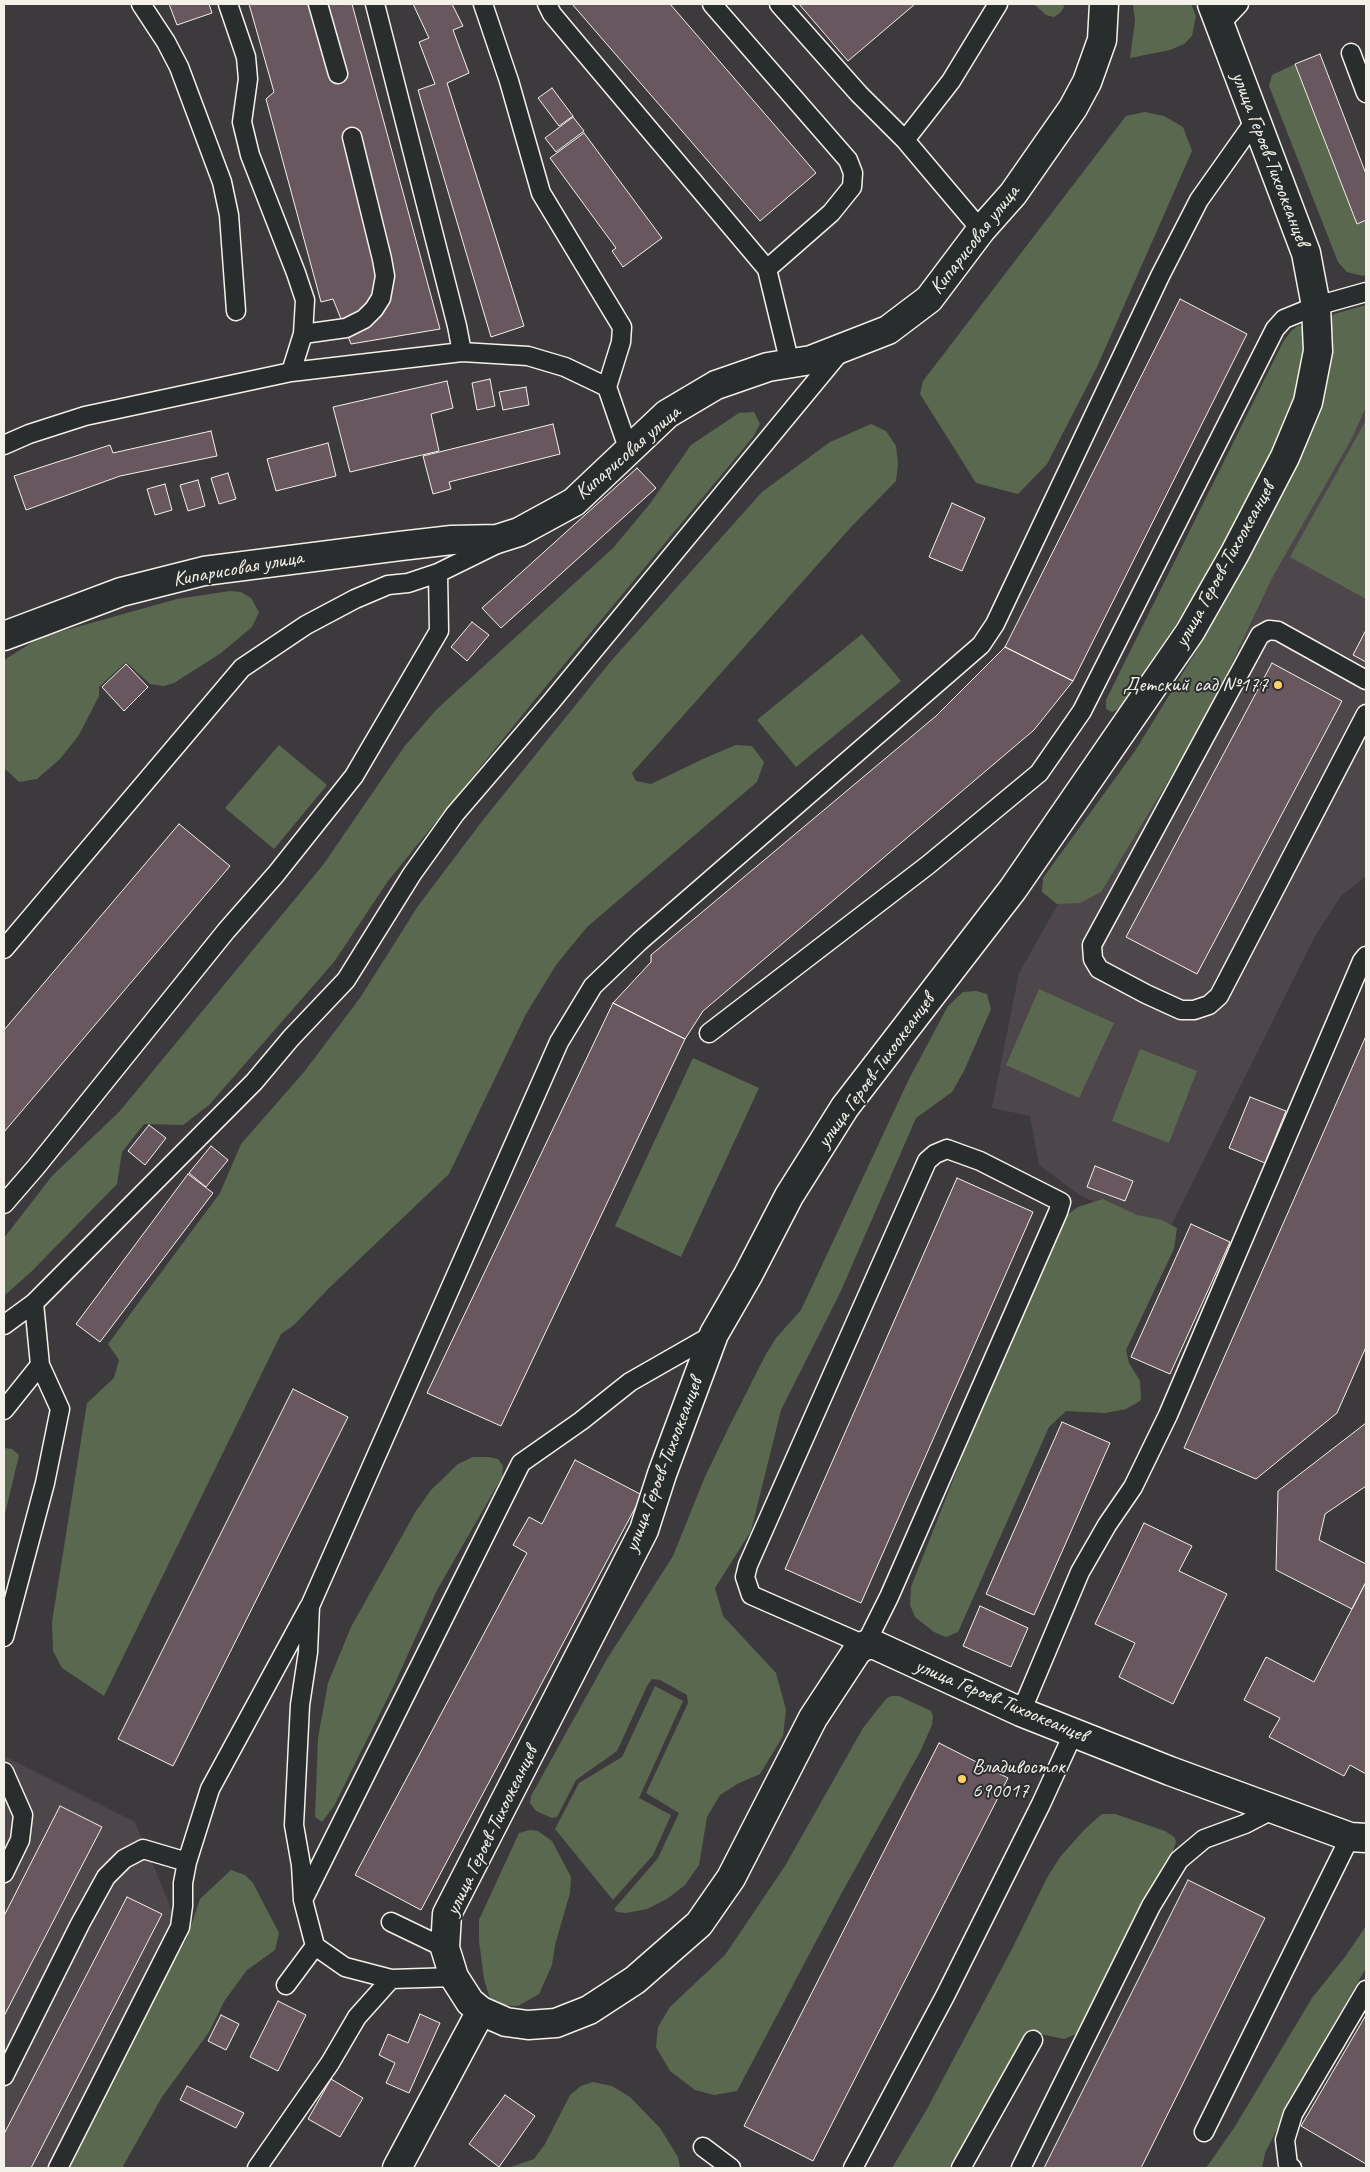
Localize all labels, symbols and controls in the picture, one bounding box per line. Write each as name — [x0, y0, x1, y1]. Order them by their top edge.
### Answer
street label: улица Героев-Тихоокеанцев — [1225, 68, 1315, 250]
street label: Кипарисовая улица — [925, 180, 1025, 300]
street label: Кипарисовая улица — [570, 400, 686, 506]
street label: улица Героев-Тихоокеанцев — [1169, 478, 1281, 652]
street label: Кипарисовая улица — [171, 545, 305, 593]
place label: Детский сад №177 — [1123, 672, 1268, 698]
marker: Детский сад №177 — [1272, 679, 1284, 691]
street label: улица Героев-Тихоокеанцев — [812, 989, 940, 1153]
street label: улица Героев-Тихоокеанцев — [619, 1374, 709, 1556]
street label: улица Героев-Тихоокеанцев — [911, 1653, 1091, 1749]
street label: улица Героев-Тихоокеанцев — [440, 1742, 544, 1920]
place label: Владивосток 690017 — [972, 1754, 1065, 1804]
marker: Владивосток 690017 — [956, 1773, 968, 1785]

